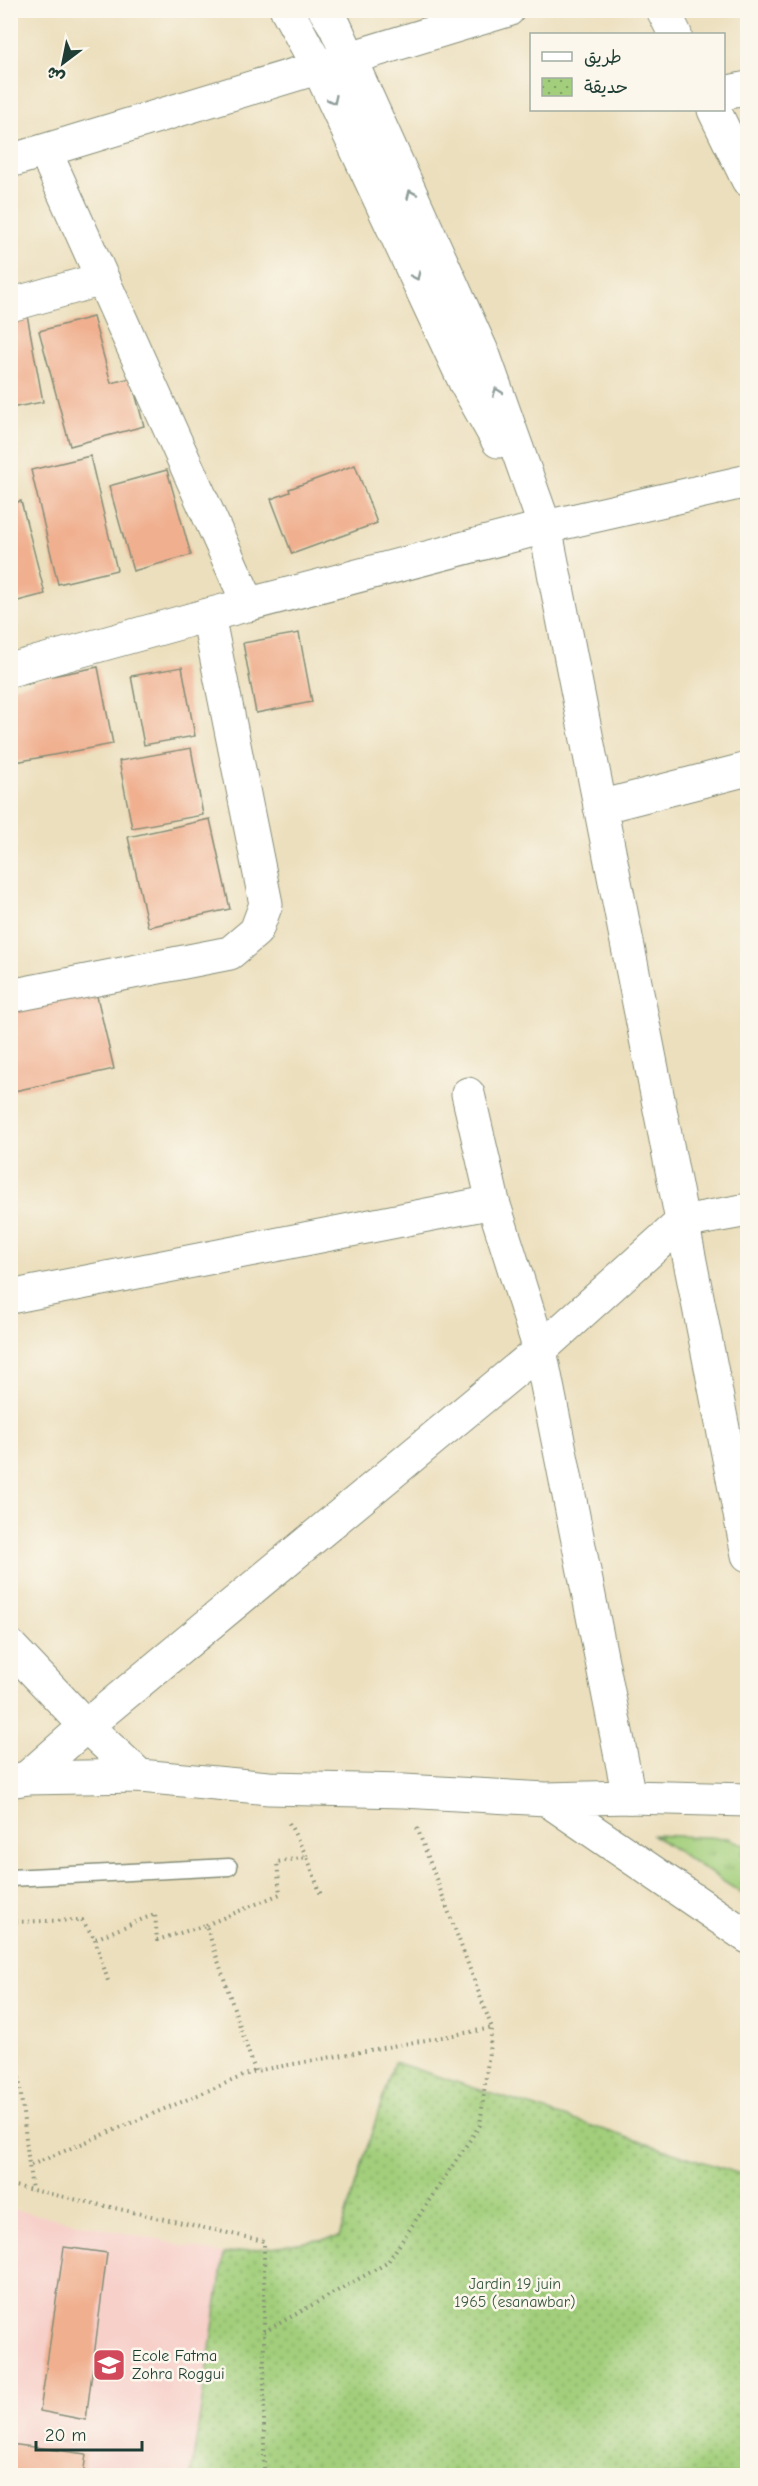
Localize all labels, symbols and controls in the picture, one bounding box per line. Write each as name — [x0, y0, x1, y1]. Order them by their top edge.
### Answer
north arrow — [33, 33, 93, 93]
legend — [530, 33, 725, 111]
text: طريق — [584, 47, 622, 68]
text: ش — [43, 63, 68, 87]
text: حديقة — [584, 77, 628, 98]
one-way arrow — [326, 93, 338, 104]
one-way arrow — [406, 190, 418, 201]
one-way arrow — [408, 270, 420, 281]
one-way arrow — [492, 388, 505, 398]
park label: Jardin 19 juin 1965 (esanawbar) — [454, 2275, 576, 2311]
school or university icon: Ecole Fatma Zohra Roggui — [91, 2347, 127, 2383]
place label: Ecole Fatma Zohra Roggui — [132, 2347, 225, 2383]
scale bar — [36, 2414, 142, 2452]
text: 20 m — [45, 2425, 86, 2446]

